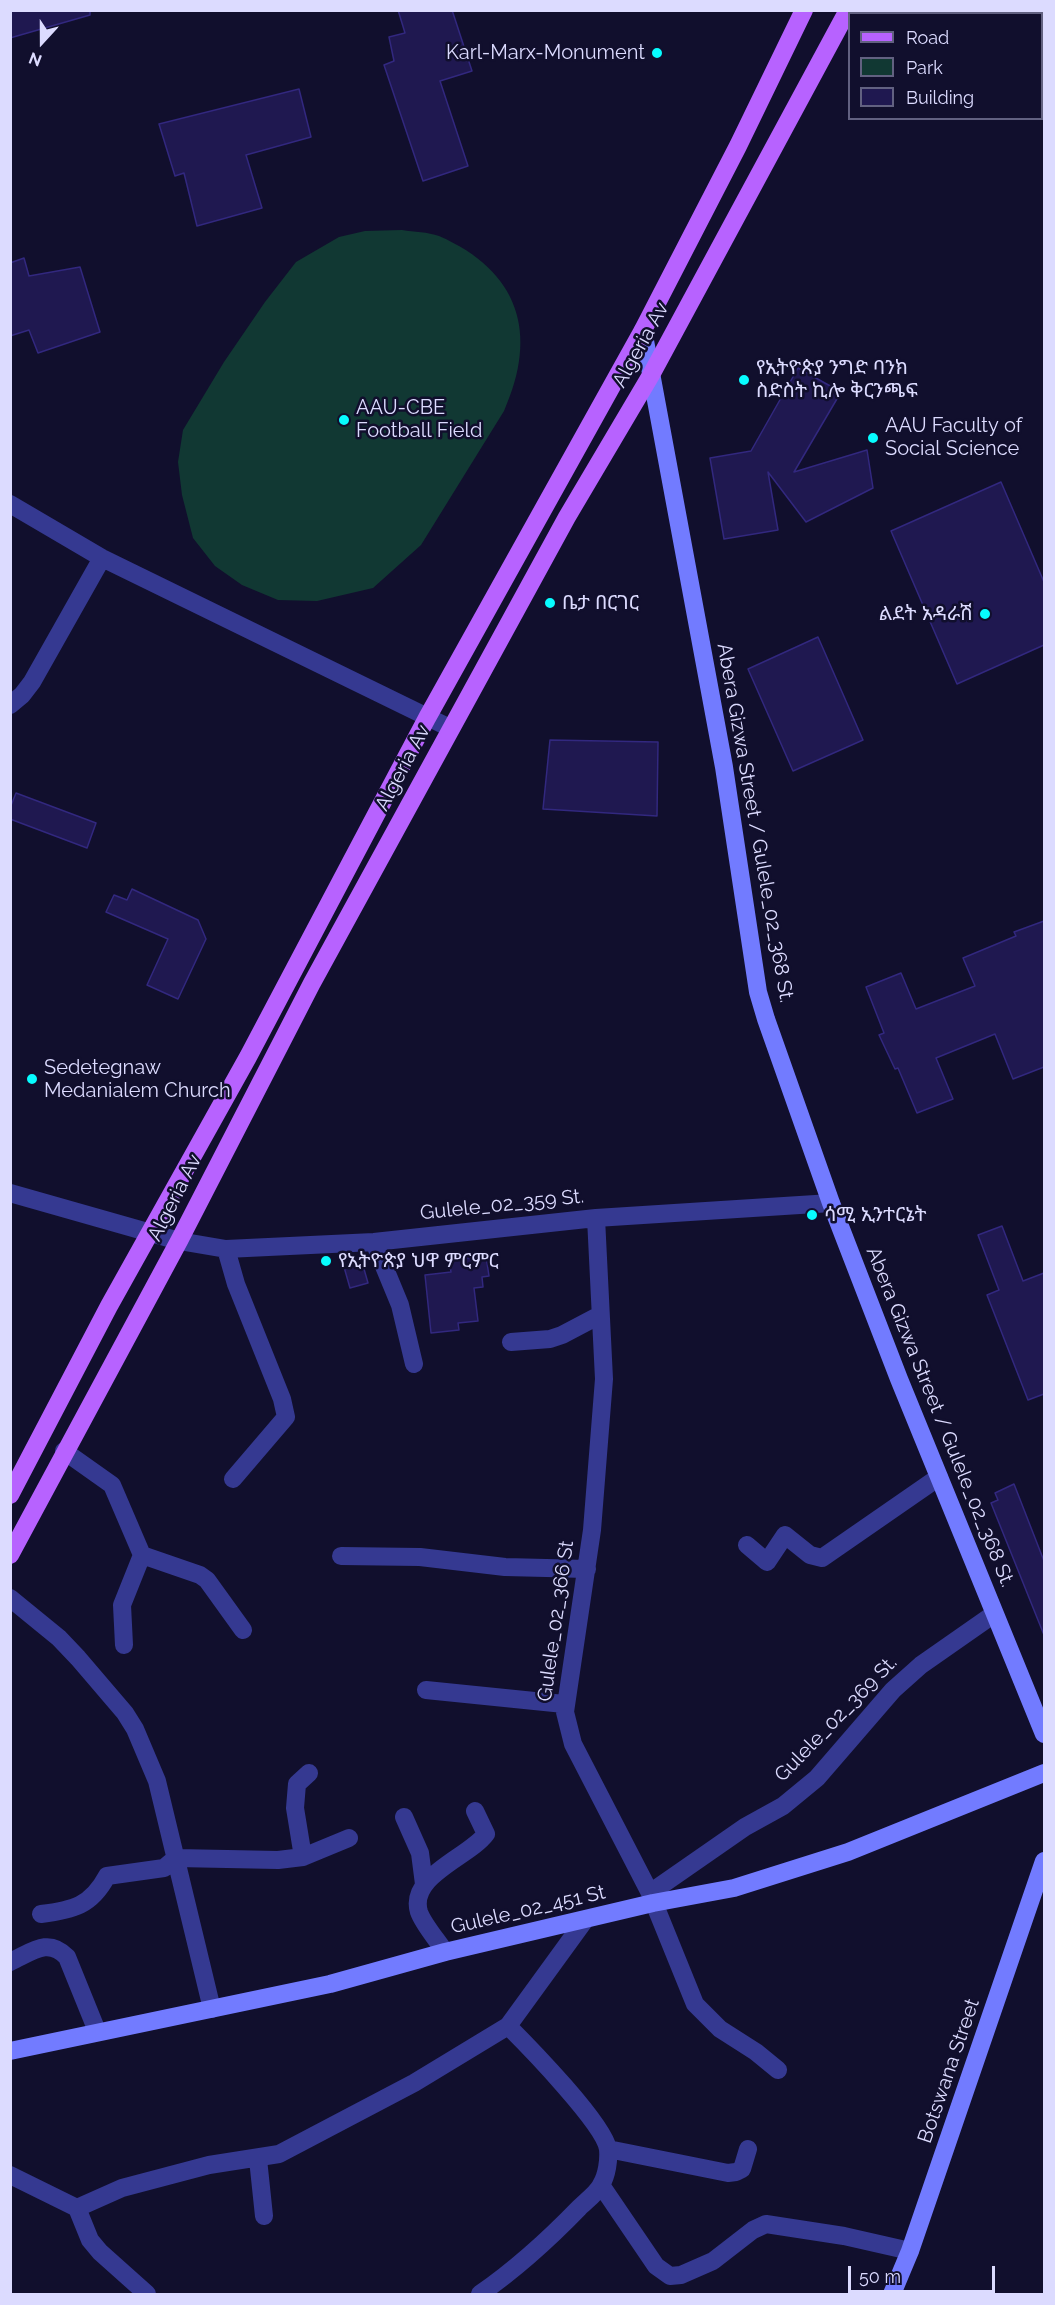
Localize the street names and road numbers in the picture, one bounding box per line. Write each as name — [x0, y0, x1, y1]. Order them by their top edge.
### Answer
street label: Algeria Av — [608, 298, 674, 392]
street label: Abera Gizwa Street / Gulele_02_368 St. — [712, 641, 798, 1005]
street label: Algeria Av — [370, 721, 436, 815]
street label: Algeria Av — [143, 1151, 207, 1245]
street label: Gulele_02_359 St. — [419, 1184, 585, 1226]
street label: Abera Gizwa Street / Gulele_02_368 St. — [861, 1243, 1019, 1591]
street label: Gulele_02_366 St — [533, 1539, 579, 1703]
street label: Gulele_02_369 St. — [770, 1651, 902, 1787]
street label: Gulele_02_451 St — [448, 1881, 608, 1939]
street label: Botswana Street — [913, 1996, 985, 2146]

